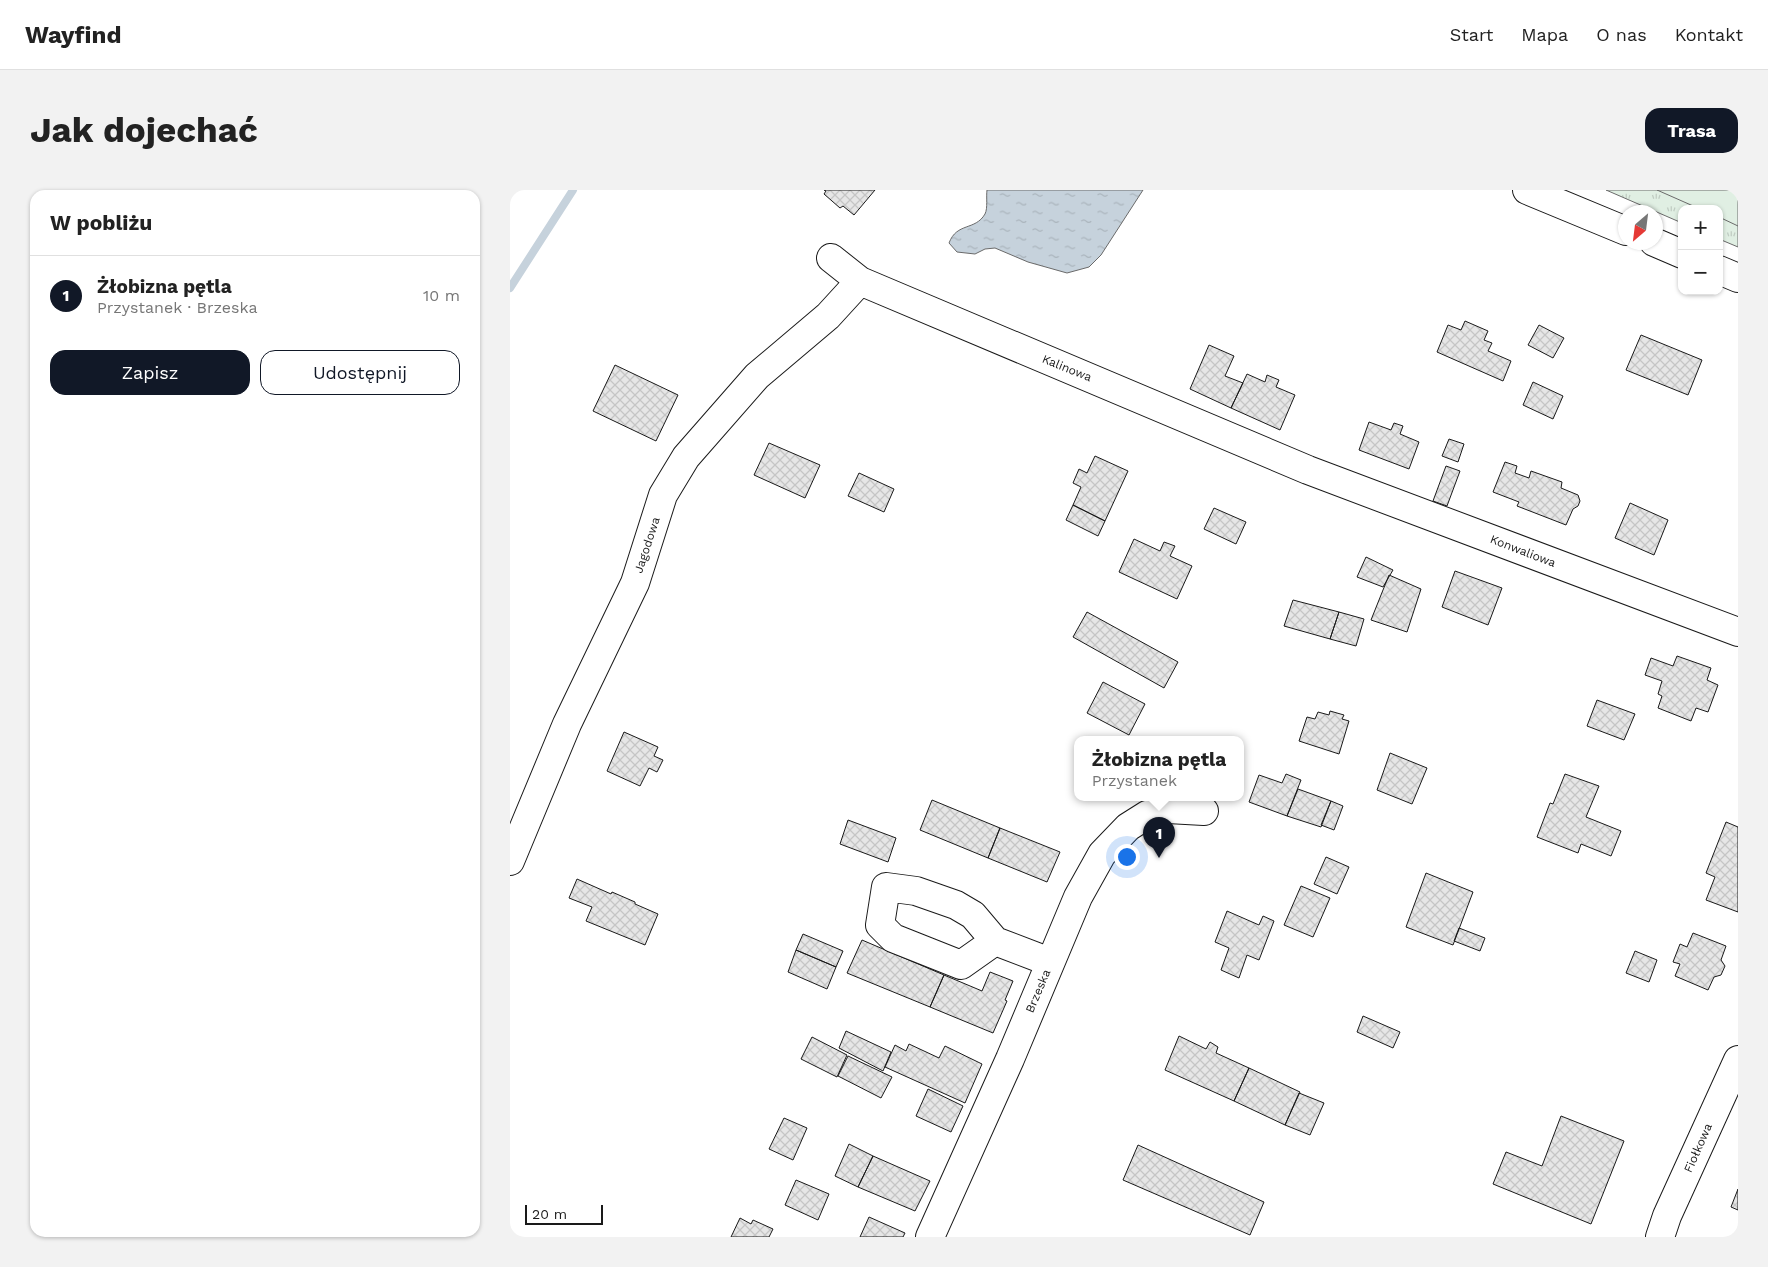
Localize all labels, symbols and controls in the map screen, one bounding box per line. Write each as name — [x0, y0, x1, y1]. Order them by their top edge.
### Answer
text: Wayfind — [25, 21, 121, 49]
text: Start — [1450, 24, 1493, 45]
text: Mapa — [1521, 24, 1568, 45]
text: O nas — [1596, 24, 1647, 45]
text: Kontakt — [1675, 24, 1743, 45]
button: Trasa — [1645, 108, 1738, 153]
text: Jak dojechać — [30, 109, 258, 151]
north arrow — [1618, 205, 1663, 250]
map controls — [1678, 205, 1723, 295]
button: + — [1678, 205, 1723, 250]
text: W pobliżu — [50, 210, 152, 235]
button: − — [1678, 250, 1723, 295]
text: Żłobizna pętla — [97, 275, 232, 298]
text: 1 — [63, 286, 69, 305]
text: 10 m — [423, 286, 460, 305]
text: Przystanek · Brzeska — [97, 298, 257, 317]
button: Zapisz — [50, 350, 250, 395]
button: Udostępnij — [260, 350, 460, 395]
street label: Kalinowa — [1040, 352, 1094, 384]
street label: Jagodowa — [631, 515, 663, 575]
street label: Konwaliowa — [1488, 532, 1558, 570]
popup — [1074, 736, 1244, 801]
text: Żłobizna pętla — [1092, 748, 1226, 771]
text: Przystanek — [1092, 771, 1177, 790]
pin: 1 — [1143, 817, 1175, 858]
your location — [1114, 844, 1140, 870]
street label: Brzeska — [1023, 967, 1053, 1015]
street label: Fiołkowa — [1681, 1121, 1715, 1175]
scale bar — [525, 1202, 602, 1225]
text: 20 m — [532, 1206, 567, 1222]

